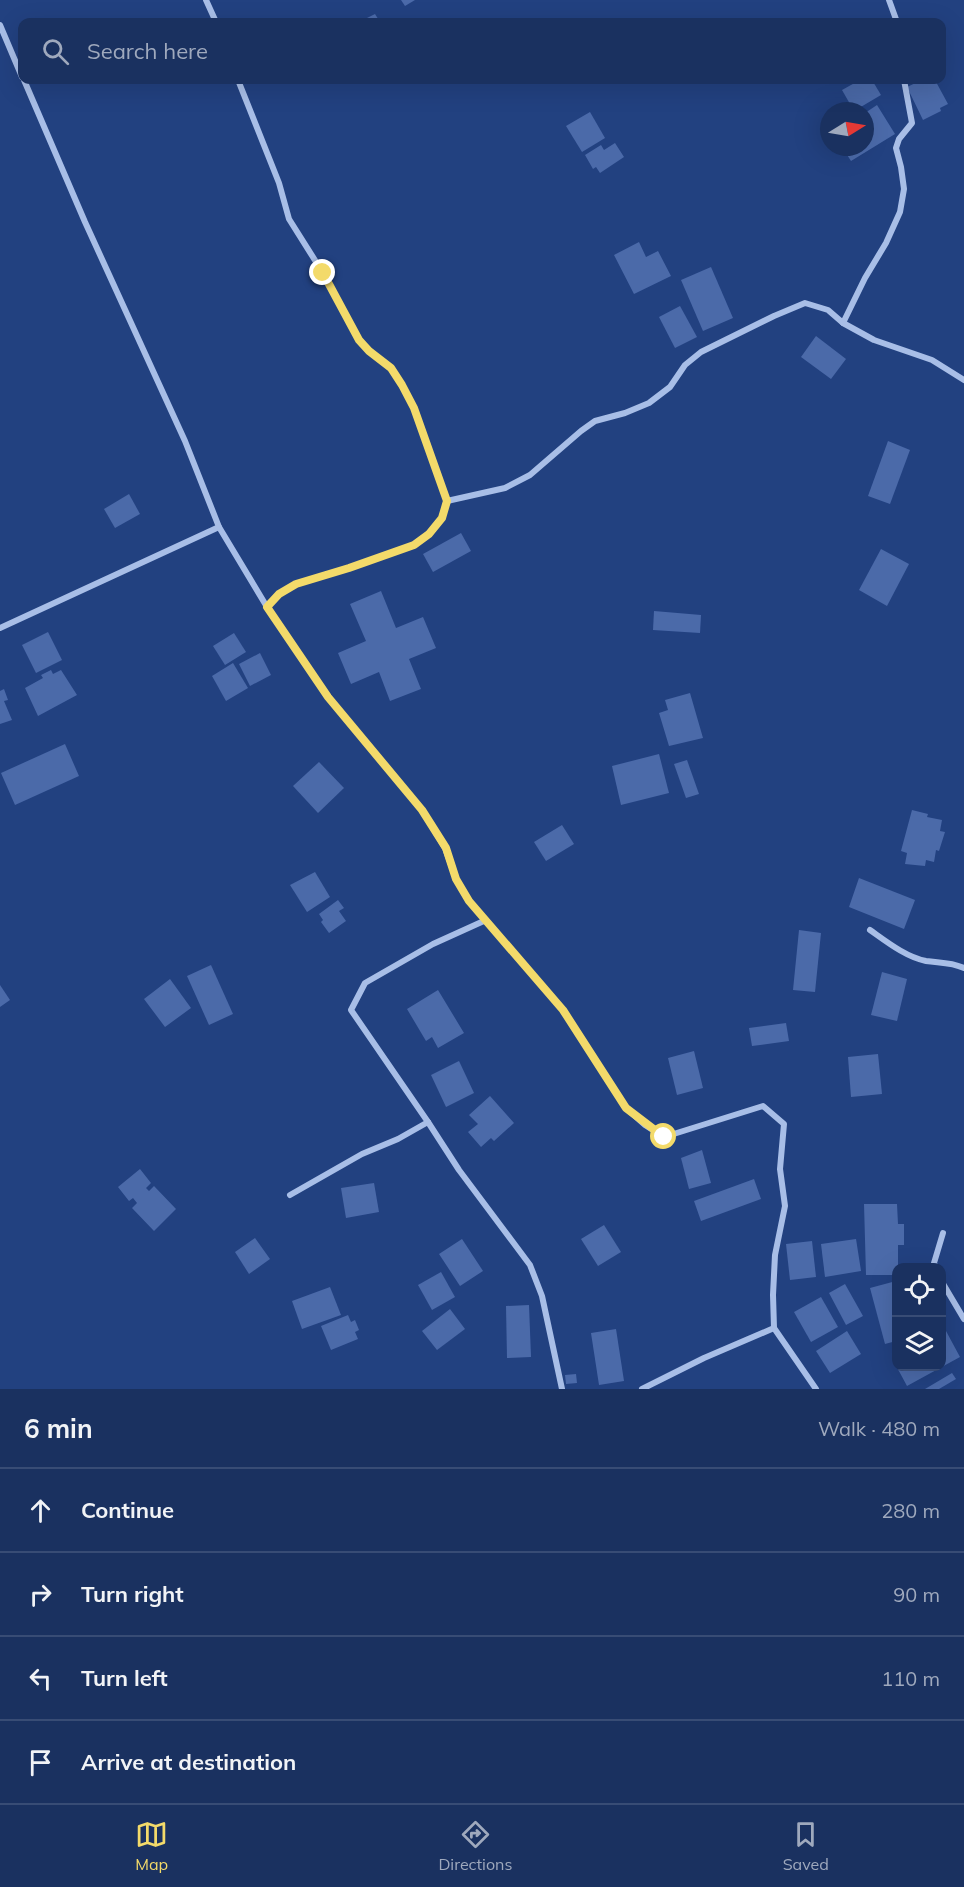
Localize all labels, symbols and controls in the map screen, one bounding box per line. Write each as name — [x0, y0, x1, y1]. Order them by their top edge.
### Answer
search box — [18, 18, 946, 84]
icon: search — [39, 35, 72, 68]
text: Search here — [87, 37, 208, 65]
north arrow — [820, 102, 874, 156]
route end — [309, 259, 335, 285]
route start — [650, 1123, 676, 1149]
map controls — [892, 1263, 946, 1371]
button: locate — [892, 1263, 946, 1317]
button: layers — [892, 1317, 946, 1371]
text: 6 min — [24, 1412, 93, 1445]
text: Walk · 480 m — [818, 1416, 940, 1441]
icon: ahead — [24, 1494, 57, 1527]
text: Continue — [81, 1496, 174, 1524]
text: 280 m — [881, 1498, 940, 1523]
icon: right — [24, 1578, 57, 1611]
text: Turn right — [81, 1580, 184, 1608]
text: 90 m — [893, 1582, 940, 1607]
icon: left — [24, 1662, 57, 1695]
text: Turn left — [81, 1664, 168, 1692]
text: 110 m — [881, 1666, 940, 1691]
icon: arrive — [24, 1746, 57, 1779]
text: Arrive at destination — [81, 1748, 296, 1776]
tab: Map — [135, 1818, 168, 1874]
tab: Directions — [438, 1818, 512, 1874]
tab: Saved — [783, 1818, 829, 1874]

